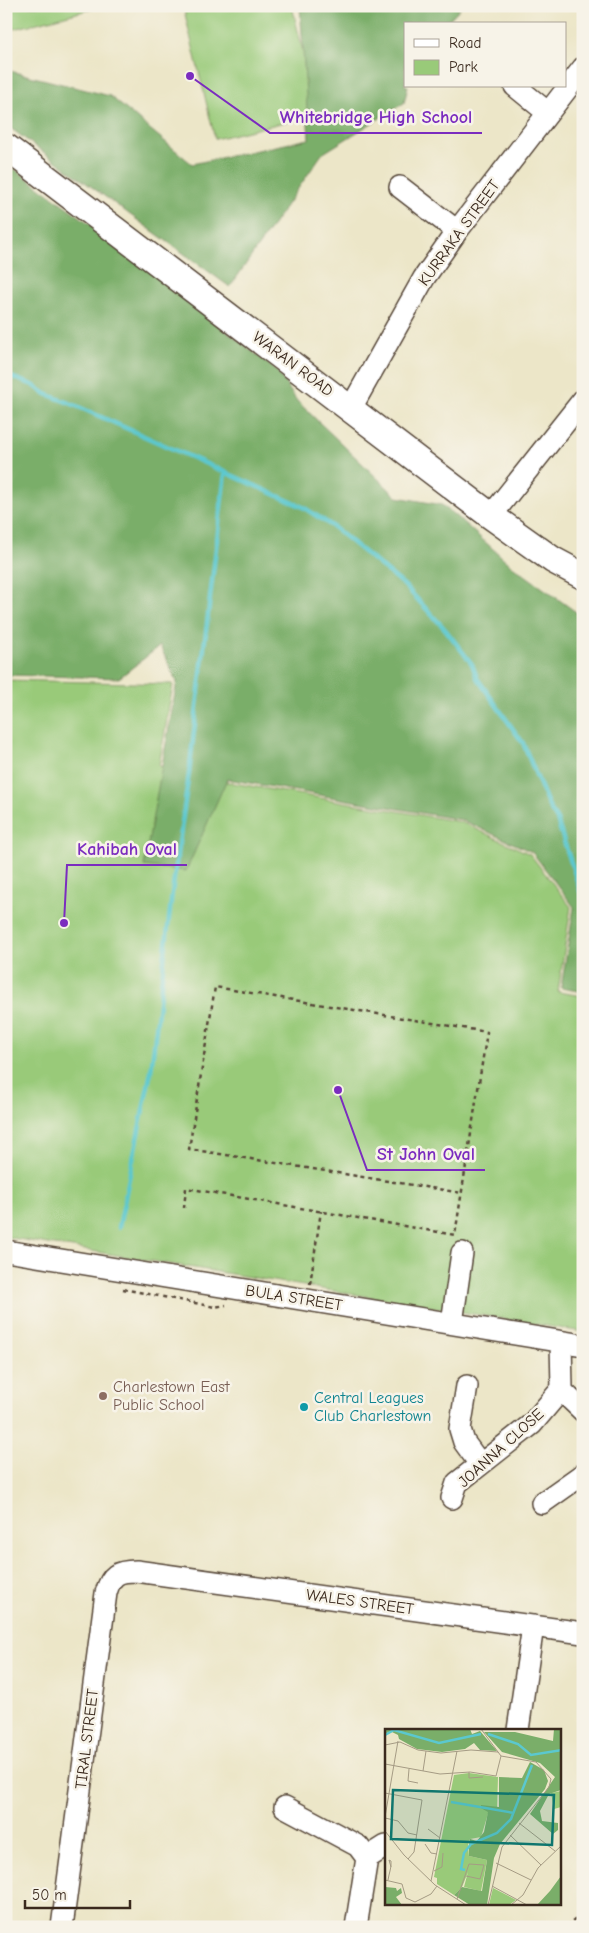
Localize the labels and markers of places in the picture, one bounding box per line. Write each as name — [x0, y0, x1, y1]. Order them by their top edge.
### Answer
callout: Whitebridge High School — [270, 100, 482, 133]
callout: Kahibah Oval — [67, 832, 187, 865]
callout: St John Oval — [367, 1137, 485, 1170]
place label: Charlestown East Public School — [113, 1378, 230, 1414]
place label: Central Leagues Club Charlestown — [314, 1389, 431, 1425]
marker: Charlestown East Public School — [97, 1390, 109, 1402]
marker: Central Leagues Club Charlestown — [298, 1401, 310, 1413]

